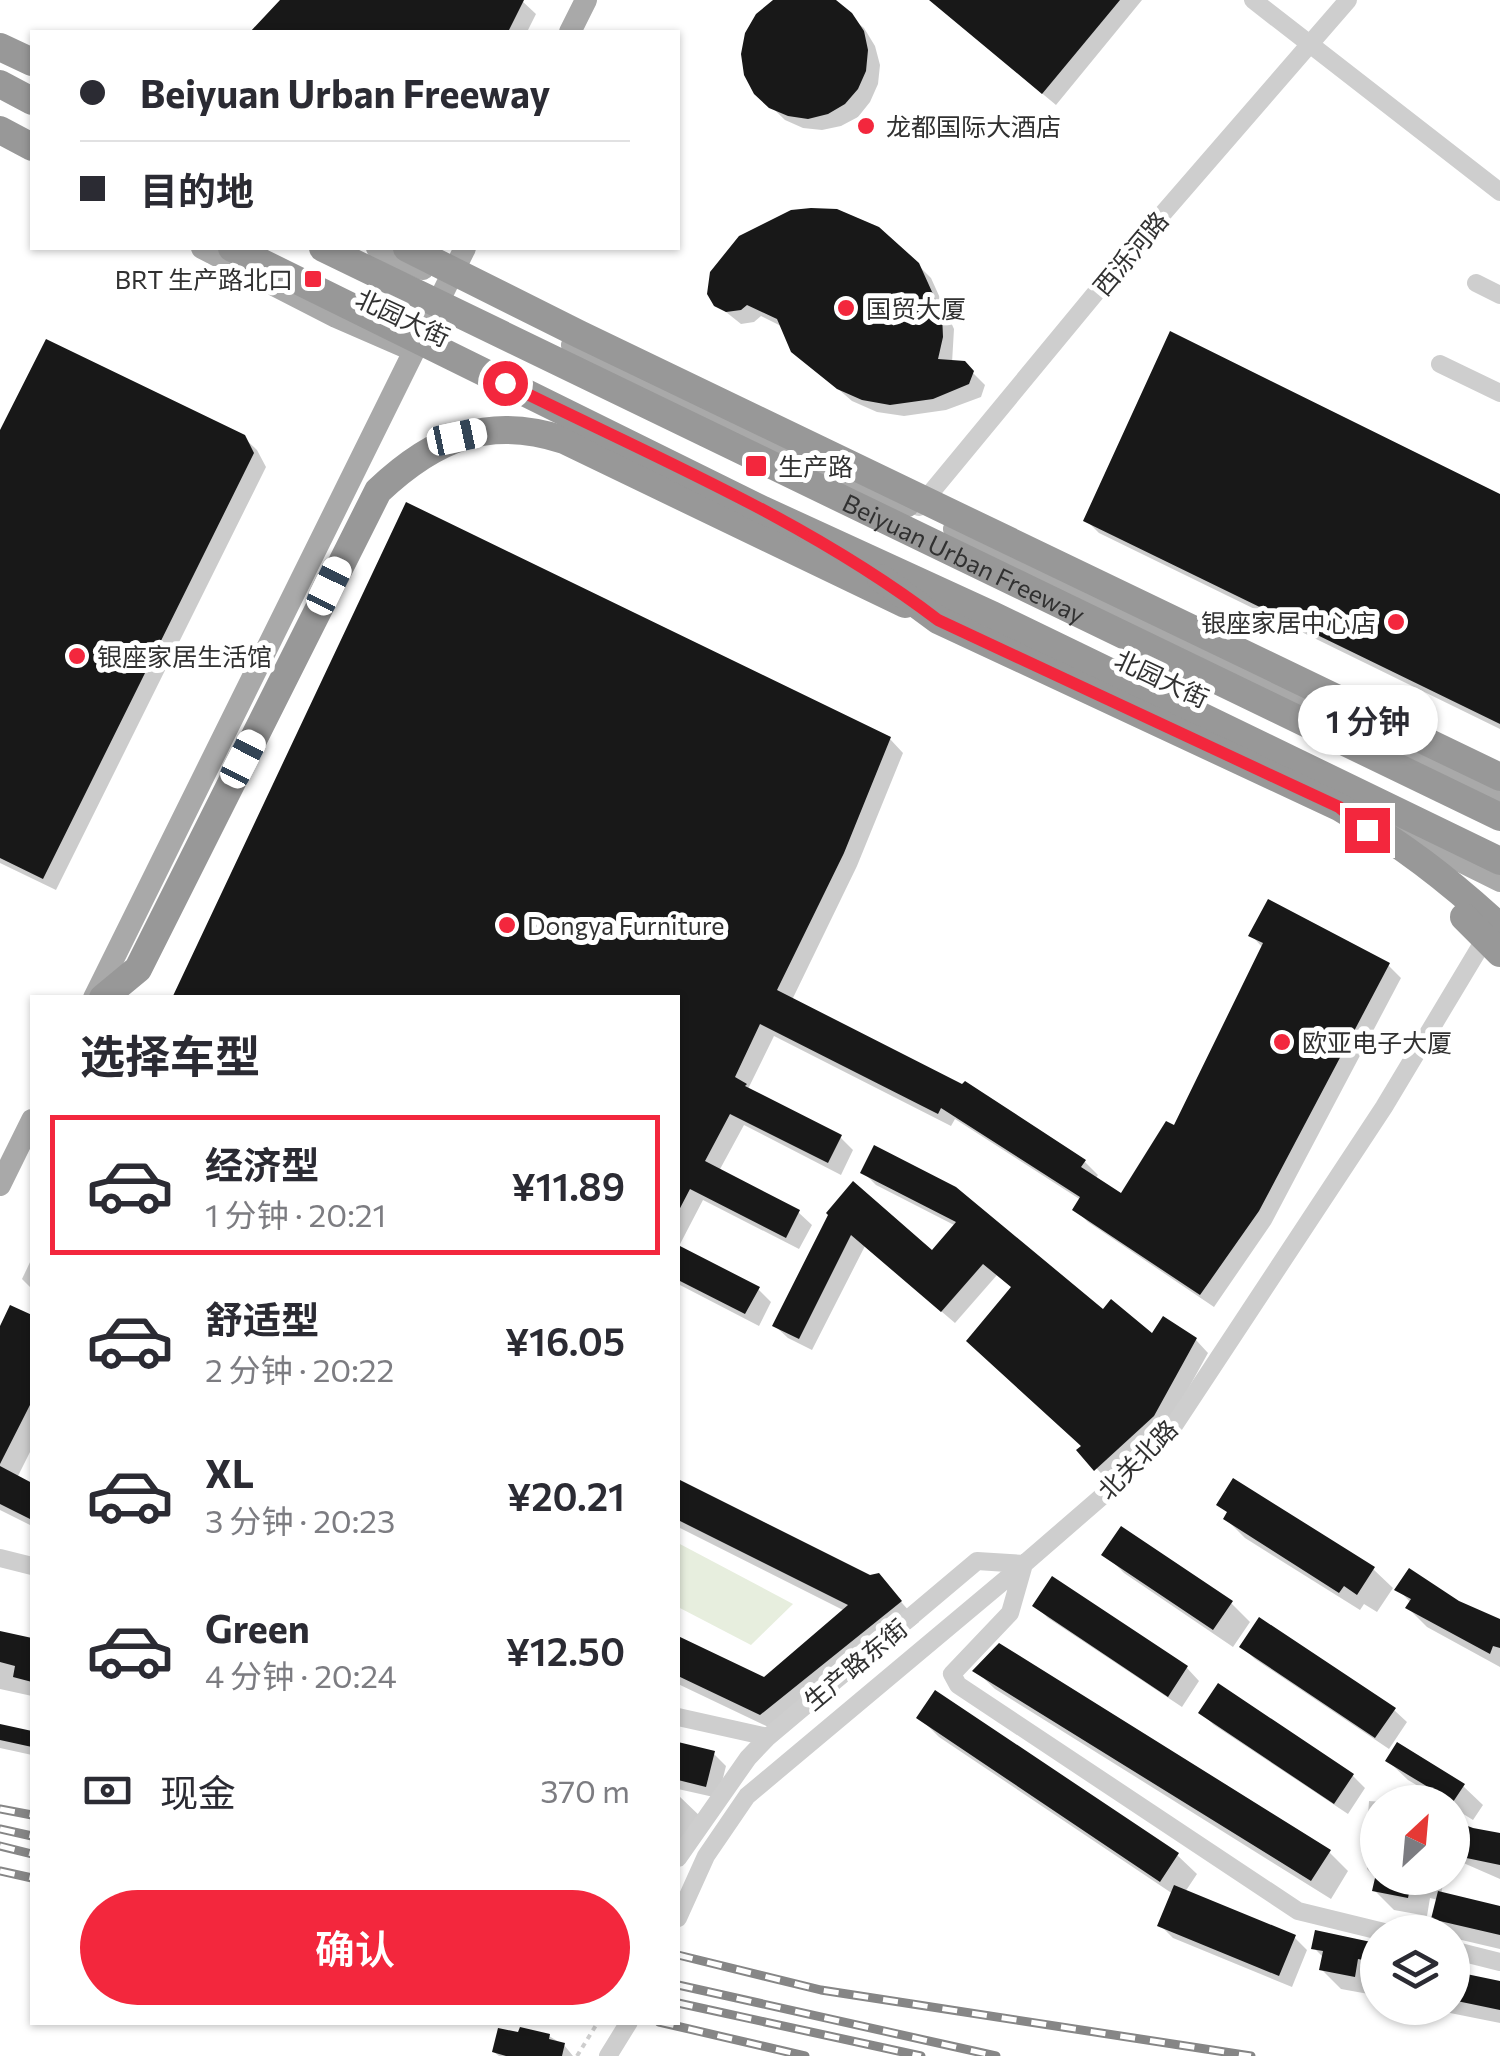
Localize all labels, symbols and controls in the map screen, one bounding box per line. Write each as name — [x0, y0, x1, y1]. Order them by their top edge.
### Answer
text: Beiyuan Urban Freeway — [140, 69, 550, 116]
place label: 龙都国际大酒店 — [886, 111, 1061, 141]
marker: 龙都国际大酒店 — [855, 115, 877, 137]
text: 目的地 — [140, 166, 254, 213]
street label: 西泺河路 — [1086, 205, 1174, 301]
place label: BRT 生产路北口 — [115, 264, 293, 294]
marker: BRT 生产路北口 — [302, 268, 324, 290]
street label: 北园大街 — [351, 282, 455, 352]
place label: 国贸大厦 — [866, 293, 966, 323]
marker: 国贸大厦 — [835, 297, 857, 319]
route start — [483, 361, 528, 406]
car — [425, 416, 489, 458]
place label: 生产路 — [778, 451, 853, 481]
marker: 生产路 — [743, 453, 769, 479]
street label: Beiyuan Urban Freeway — [838, 487, 1090, 629]
car — [302, 552, 356, 620]
place label: 银座家居中心店 — [1201, 607, 1376, 637]
marker: 银座家居中心店 — [1385, 611, 1407, 633]
place label: 银座家居生活馆 — [97, 641, 272, 671]
street label: 北园大街 — [1110, 643, 1214, 713]
marker: 银座家居生活馆 — [66, 645, 88, 667]
callout: 1 分钟 — [1297, 685, 1437, 755]
text: 1 分钟 — [1326, 700, 1410, 740]
car — [216, 725, 270, 793]
route end — [1345, 808, 1390, 853]
place label: Dongya Furniture — [527, 910, 724, 940]
marker: Dongya Furniture — [496, 914, 518, 936]
text: 选择车型 — [80, 1027, 260, 1082]
place label: 欧亚电子大厦 — [1302, 1027, 1452, 1057]
marker: 欧亚电子大厦 — [1271, 1031, 1293, 1053]
icon: car — [85, 1140, 175, 1230]
text: 经济型 — [205, 1140, 319, 1187]
text: ¥11.89 — [511, 1162, 625, 1209]
text: 1 分钟 · 20:21 — [205, 1194, 386, 1234]
icon: car — [85, 1295, 175, 1385]
text: 舒适型 — [205, 1295, 319, 1342]
text: ¥16.05 — [505, 1317, 625, 1364]
text: 2 分钟 · 20:22 — [205, 1349, 394, 1389]
street label: 北关北路 — [1091, 1413, 1183, 1505]
text: XL — [205, 1449, 254, 1496]
icon: car — [85, 1450, 175, 1540]
text: ¥20.21 — [507, 1472, 625, 1519]
text: 3 分钟 · 20:23 — [205, 1500, 395, 1540]
text: Green — [205, 1604, 310, 1651]
icon: car — [85, 1605, 175, 1695]
street label: 生产路东街 — [797, 1612, 913, 1716]
text: ¥12.50 — [506, 1627, 625, 1674]
text: 4 分钟 · 20:24 — [205, 1655, 397, 1695]
icon: cash — [80, 1763, 135, 1818]
text: 现金 — [160, 1768, 236, 1815]
text: 370 m — [540, 1770, 630, 1810]
north arrow — [1360, 1785, 1470, 1895]
map controls — [1360, 1785, 1470, 2025]
button: 确认 — [80, 1890, 630, 2005]
button: layers — [1360, 1915, 1470, 2025]

